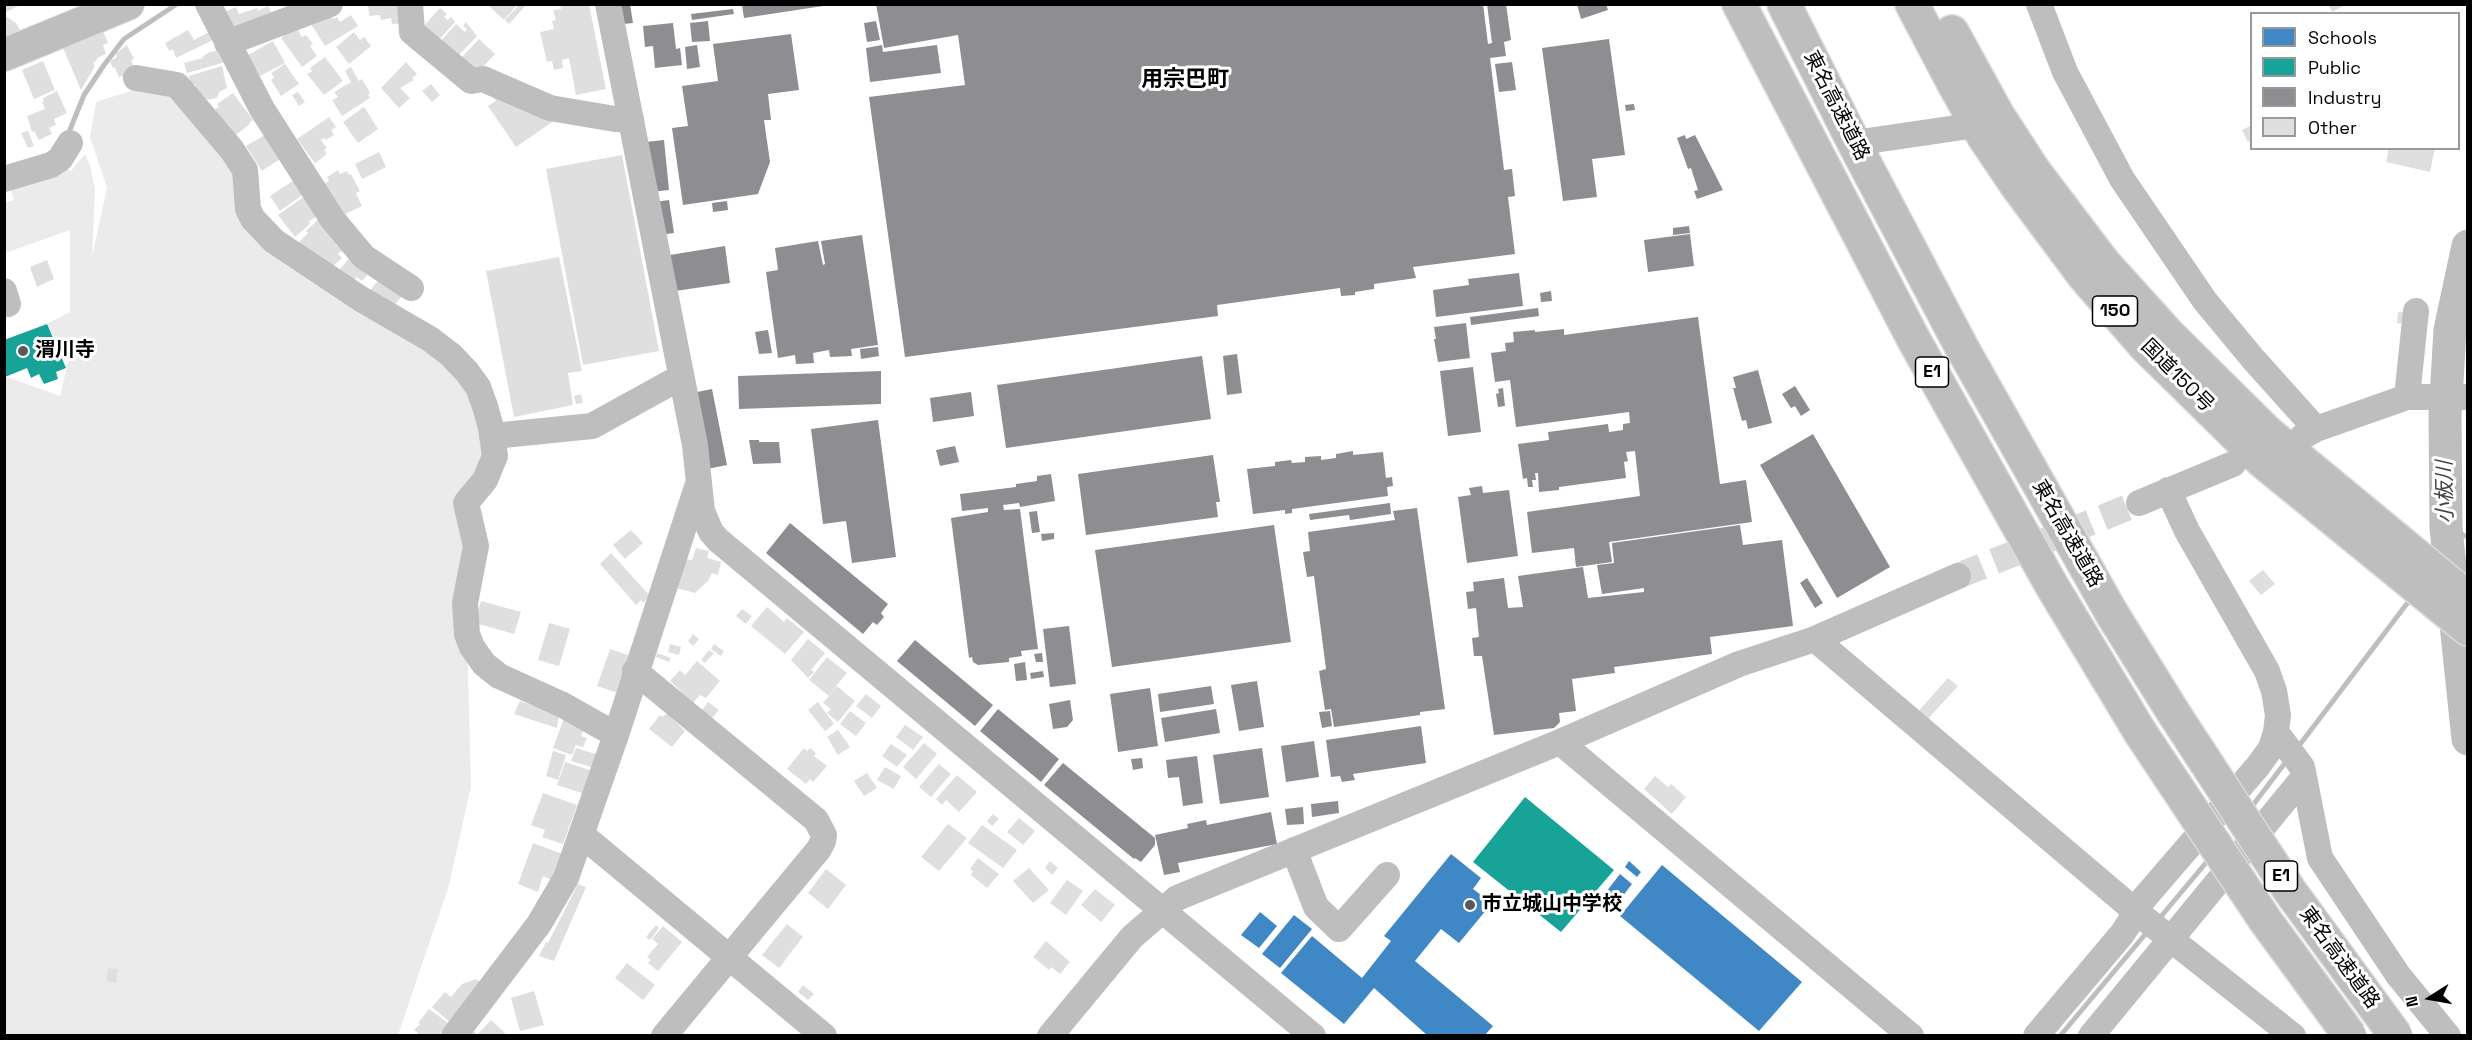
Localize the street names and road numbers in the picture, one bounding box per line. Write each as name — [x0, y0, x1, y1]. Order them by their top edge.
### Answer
street label: 東名高速道路 — [1798, 47, 1874, 165]
road number: 150 — [2092, 296, 2138, 326]
street label: 国道150号 — [2136, 335, 2218, 417]
road number: E1 — [1916, 357, 1948, 387]
street label: 東名高速道路 — [2027, 476, 2107, 592]
road number: E1 — [2264, 861, 2298, 891]
street label: 東名高速道路 — [2294, 902, 2384, 1014]

